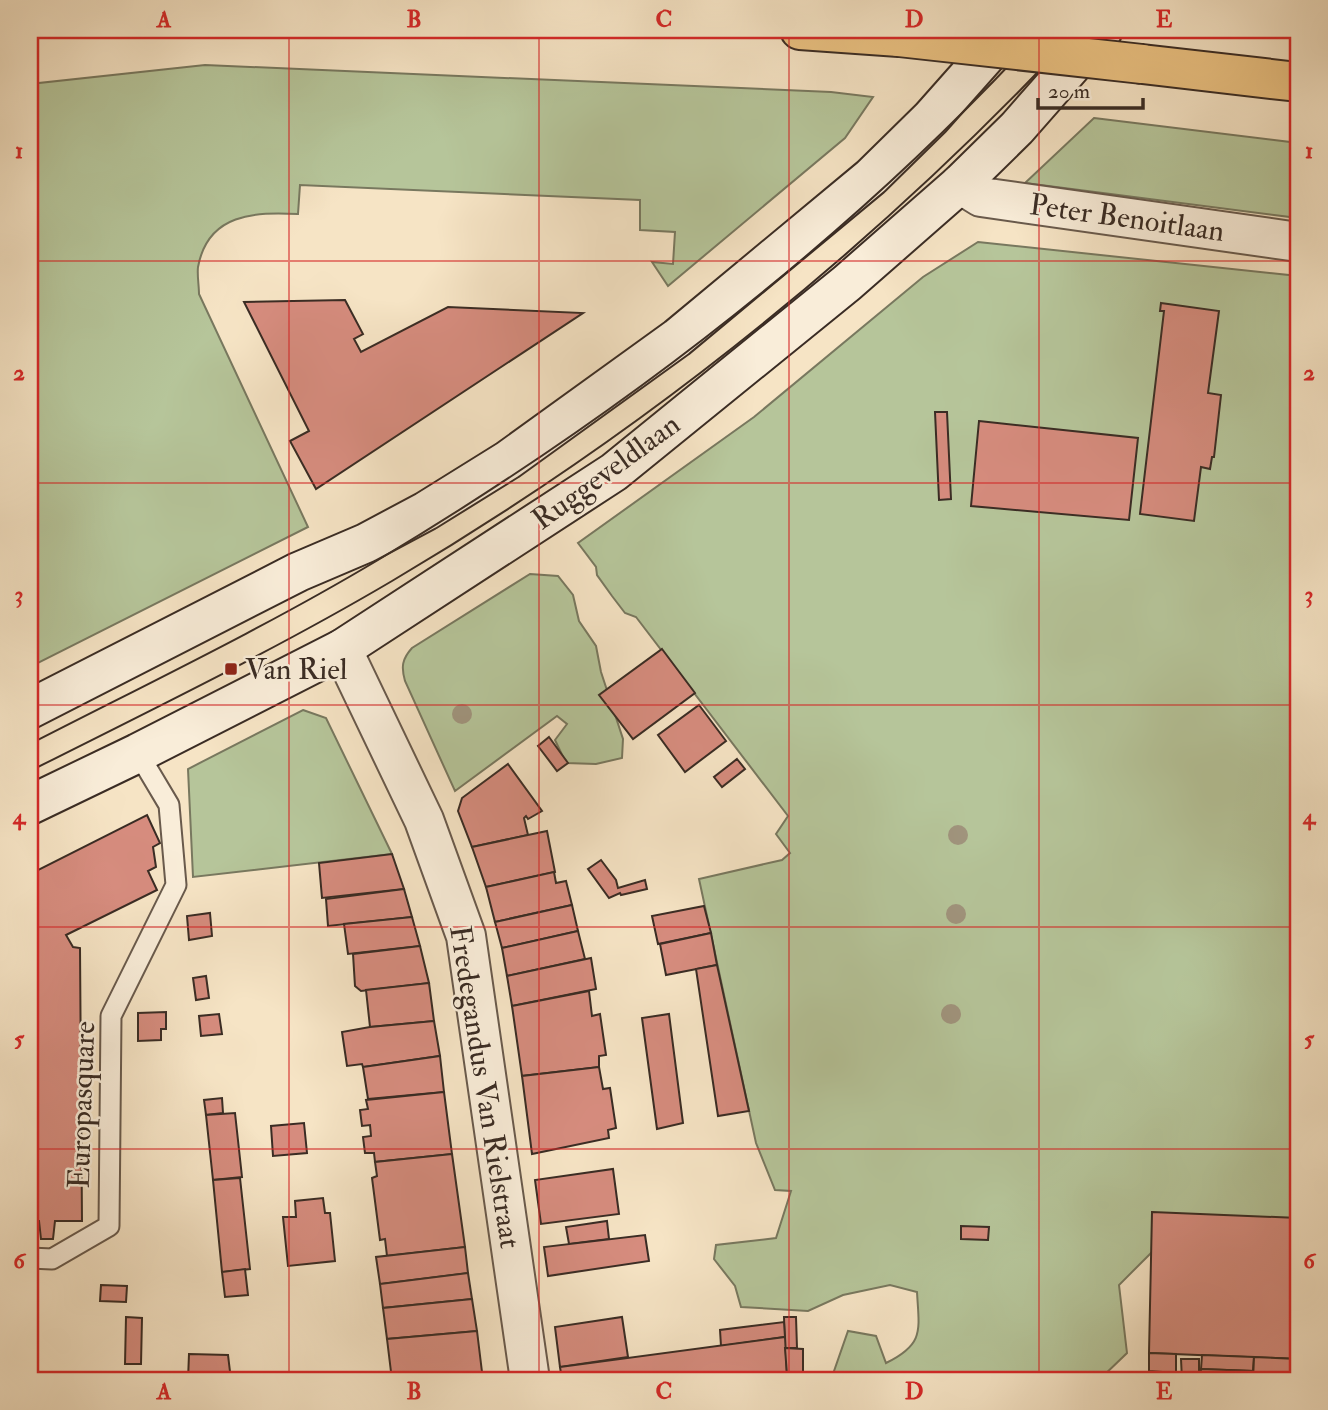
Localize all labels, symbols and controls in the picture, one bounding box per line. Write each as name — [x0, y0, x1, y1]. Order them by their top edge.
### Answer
text: A — [156, 5, 172, 34]
text: B — [406, 5, 422, 34]
text: C — [656, 5, 672, 34]
text: D — [905, 5, 923, 34]
text: E — [1156, 5, 1173, 34]
scale bar — [1038, 66, 1142, 110]
text: 20 m — [1048, 78, 1090, 105]
text: 1 — [15, 136, 23, 165]
text: 1 — [1305, 136, 1313, 165]
street label: Peter Benoitlaan — [1027, 186, 1227, 250]
text: 2 — [13, 358, 25, 387]
text: 2 — [1303, 358, 1315, 387]
street label: Ruggeveldlaan — [525, 406, 687, 538]
text: 3 — [15, 580, 23, 609]
text: 3 — [1305, 580, 1313, 609]
place label: Van Riel — [245, 651, 348, 688]
marker: Van Riel — [223, 661, 239, 677]
text: 4 — [12, 802, 27, 831]
text: 4 — [1302, 802, 1317, 831]
street label: Fredegandus Van Rielstraat — [441, 923, 529, 1251]
street label: Europasquare — [61, 1021, 103, 1189]
text: 5 — [14, 1024, 25, 1053]
text: 5 — [1304, 1024, 1315, 1053]
text: 6 — [13, 1246, 27, 1275]
text: 6 — [1303, 1246, 1317, 1275]
text: A — [156, 1377, 172, 1406]
text: B — [406, 1377, 422, 1406]
text: C — [656, 1377, 672, 1406]
text: D — [905, 1377, 923, 1406]
text: E — [1156, 1377, 1173, 1406]

